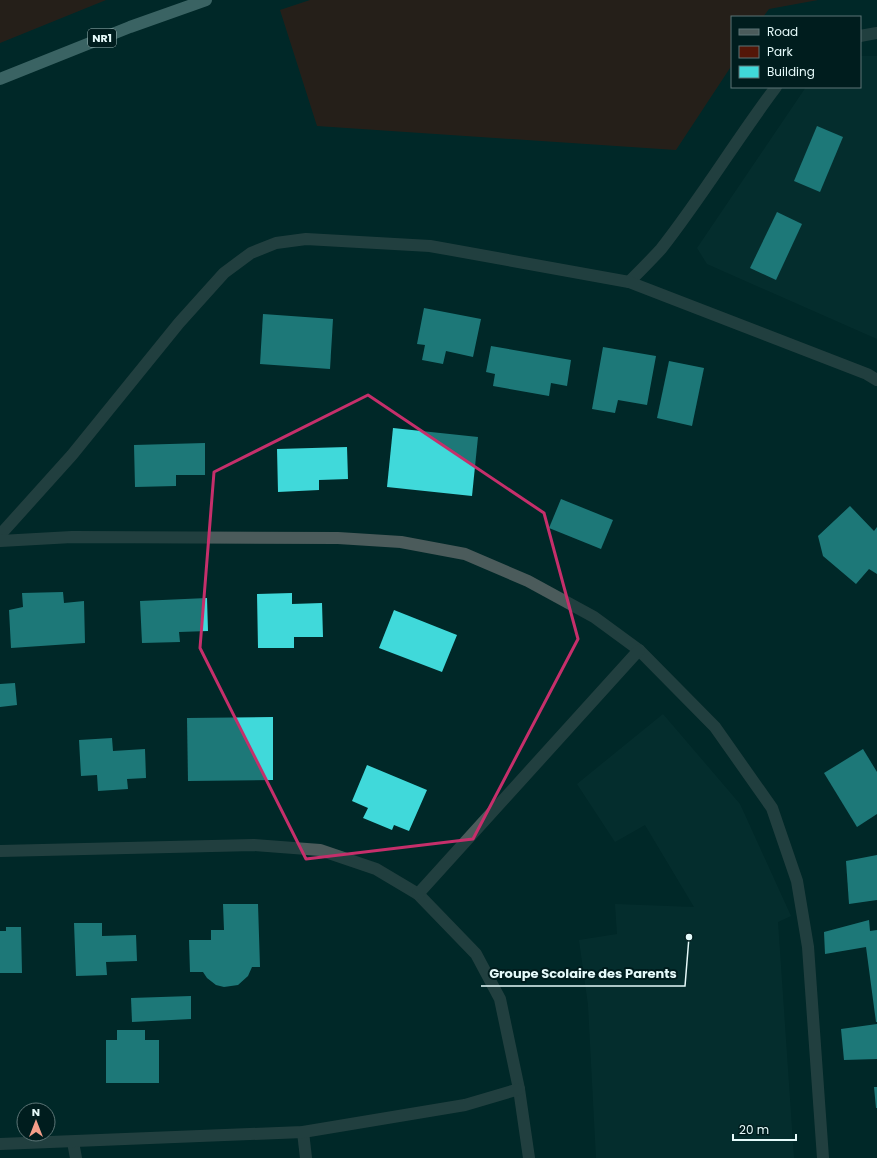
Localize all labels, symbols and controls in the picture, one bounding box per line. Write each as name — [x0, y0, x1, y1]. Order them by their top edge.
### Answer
legend — [731, 16, 861, 88]
text: Road — [767, 23, 798, 40]
road number: NR1 — [88, 29, 116, 47]
text: Park — [767, 43, 794, 60]
text: Building — [767, 63, 815, 80]
callout: Groupe Scolaire des Parents — [481, 961, 685, 986]
text: Groupe Scolaire des Parents — [489, 964, 677, 983]
north arrow — [16, 1102, 56, 1142]
text: N — [32, 1104, 40, 1120]
scale bar — [733, 1116, 796, 1142]
text: 20 m — [739, 1121, 769, 1138]

